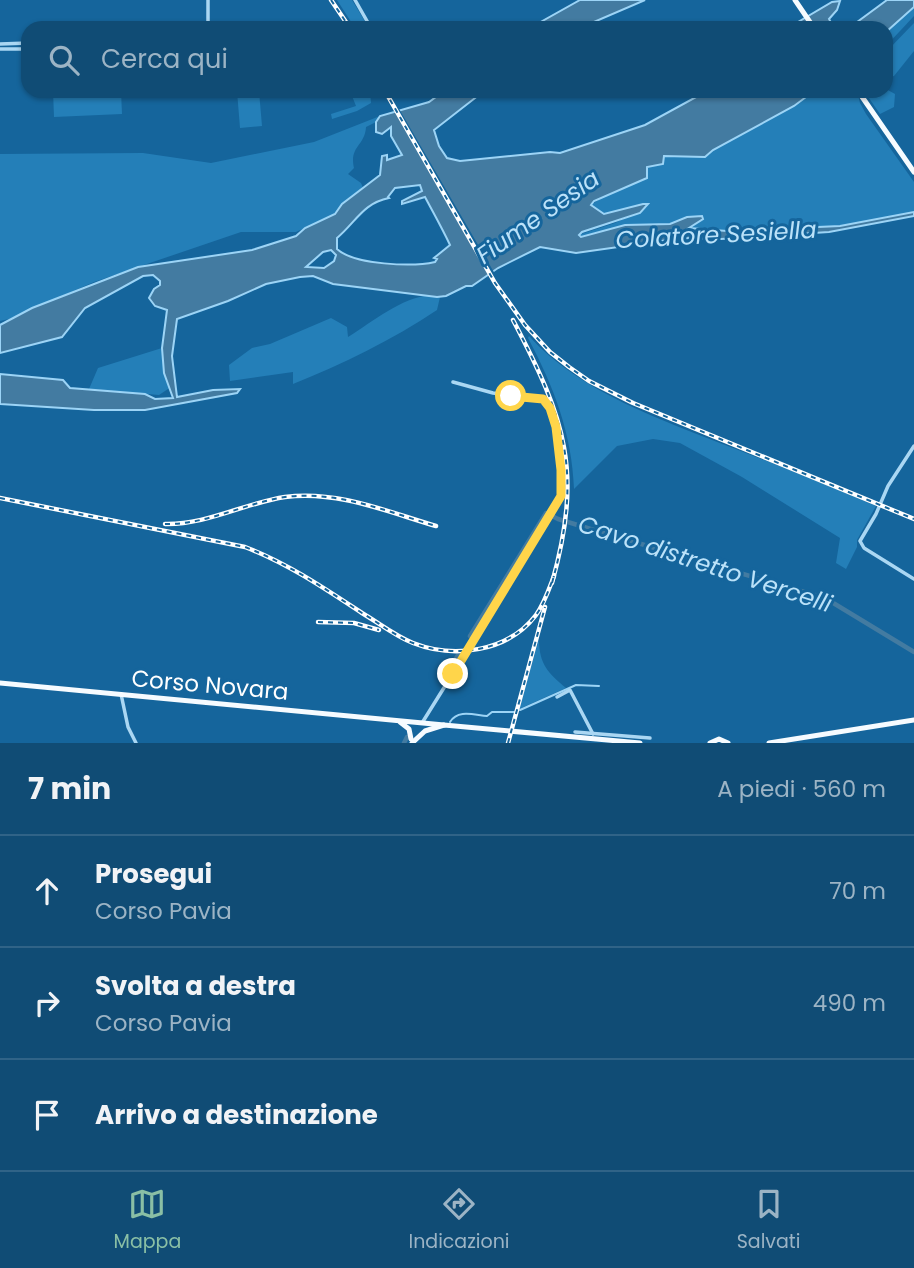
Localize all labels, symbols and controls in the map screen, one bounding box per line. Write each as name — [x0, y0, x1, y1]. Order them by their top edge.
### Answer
search box — [21, 21, 893, 98]
icon: search — [45, 41, 83, 79]
text: Cerca qui — [101, 41, 228, 77]
water label: Fiume Sesia — [469, 162, 606, 271]
water label: Colatore Sesiella — [615, 213, 817, 256]
route start — [495, 380, 526, 411]
water label: Cavo distretto Vercelli — [574, 507, 837, 621]
route end — [437, 658, 468, 689]
street label: Corso Novara — [130, 662, 290, 708]
text: 7 min — [28, 767, 111, 810]
text: A piedi · 560 m — [717, 773, 886, 805]
text: Prosegui — [95, 856, 212, 892]
icon: ahead — [28, 872, 66, 910]
text: 70 m — [829, 875, 886, 907]
text: Corso Pavia — [95, 895, 232, 927]
text: Svolta a destra — [95, 968, 296, 1004]
icon: right — [28, 984, 66, 1022]
text: 490 m — [813, 987, 886, 1019]
text: Corso Pavia — [95, 1007, 232, 1039]
icon: arrive — [28, 1096, 66, 1134]
text: Arrivo a destinazione — [95, 1097, 378, 1133]
tab: Mappa — [114, 1185, 181, 1256]
tab: Indicazioni — [408, 1185, 510, 1256]
tab: Salvati — [737, 1185, 800, 1256]

